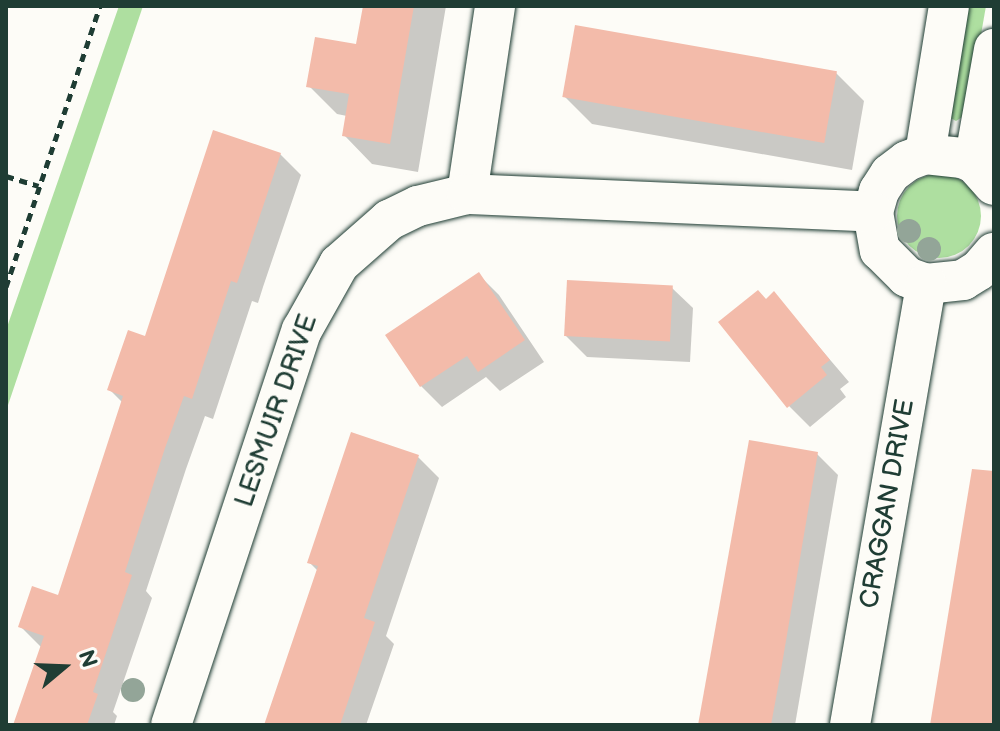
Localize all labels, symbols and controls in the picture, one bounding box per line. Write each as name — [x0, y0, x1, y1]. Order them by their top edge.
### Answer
street label: LESMUIR DRIVE — [229, 311, 325, 511]
street label: CRAGGAN DRIVE — [854, 397, 922, 611]
north arrow — [24, 627, 104, 707]
text: N — [72, 647, 103, 671]

